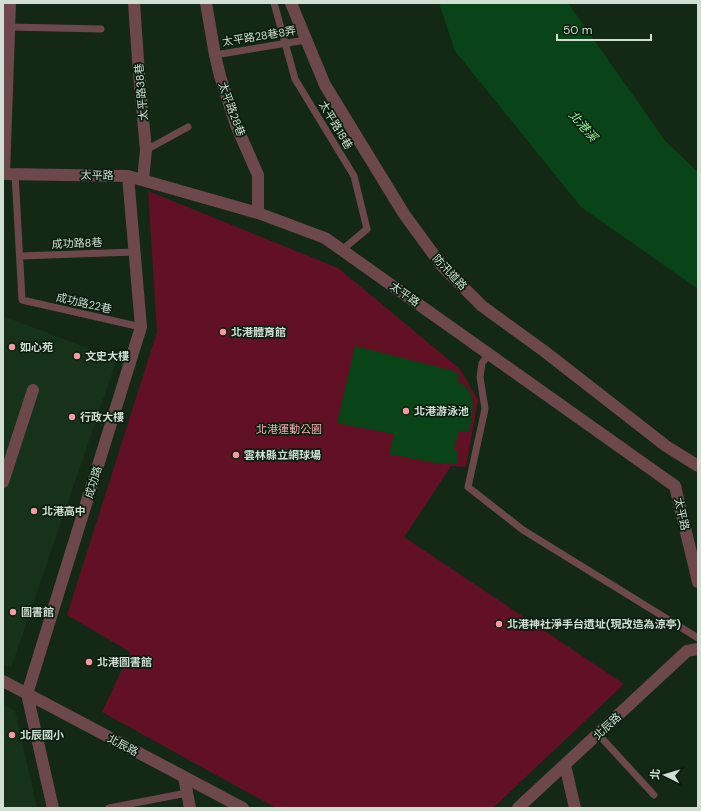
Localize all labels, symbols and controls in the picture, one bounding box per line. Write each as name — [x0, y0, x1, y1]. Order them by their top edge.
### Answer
scale bar — [557, 16, 651, 42]
text: 50 m — [563, 22, 592, 38]
street label: 太平路28巷8弄 — [221, 23, 297, 49]
street label: 太平路38巷 — [132, 63, 150, 121]
street label: 太平路28巷 — [216, 80, 248, 138]
street label: 太平路18巷 — [316, 98, 356, 152]
water label: 北港溪 — [565, 107, 602, 146]
street label: 太平路 — [80, 168, 114, 182]
street label: 成功路8巷 — [51, 235, 103, 251]
street label: 防汛道路 — [430, 251, 470, 293]
street label: 太平路 — [387, 279, 423, 309]
street label: 成功路22巷 — [55, 290, 113, 316]
place label: 北港體育館 — [231, 325, 286, 339]
marker: 北港體育館 — [218, 327, 228, 337]
place label: 如心苑 — [20, 340, 53, 354]
marker: 如心苑 — [7, 342, 17, 352]
place label: 文史大樓 — [85, 349, 129, 363]
marker: 文史大樓 — [72, 351, 82, 361]
place label: 北港游泳池 — [414, 404, 469, 418]
marker: 北港游泳池 — [401, 406, 411, 416]
place label: 行政大樓 — [80, 410, 124, 424]
marker: 行政大樓 — [67, 412, 77, 422]
park label: 北港運動公園 — [256, 422, 322, 436]
place label: 雲林縣立網球場 — [244, 448, 321, 462]
marker: 雲林縣立網球場 — [231, 450, 241, 460]
street label: 成功路 — [81, 464, 105, 500]
street label: 太平路 — [671, 496, 693, 532]
place label: 北港高中 — [42, 504, 86, 518]
marker: 北港高中 — [29, 506, 39, 516]
place label: 圖書館 — [21, 605, 54, 619]
marker: 圖書館 — [8, 607, 18, 617]
place label: 北港神社淨手台遺址(現改造為涼亭) — [507, 617, 681, 631]
marker: 北港神社淨手台遺址(現改造為涼亭) — [494, 619, 504, 629]
place label: 北港圖書館 — [97, 655, 152, 669]
marker: 北港圖書館 — [84, 657, 94, 667]
street label: 北辰路 — [590, 710, 624, 742]
place label: 北辰國小 — [20, 728, 64, 742]
marker: 北辰國小 — [7, 730, 17, 740]
street label: 北辰路 — [105, 731, 141, 759]
north arrow — [645, 755, 685, 795]
text: 北 — [648, 768, 662, 780]

